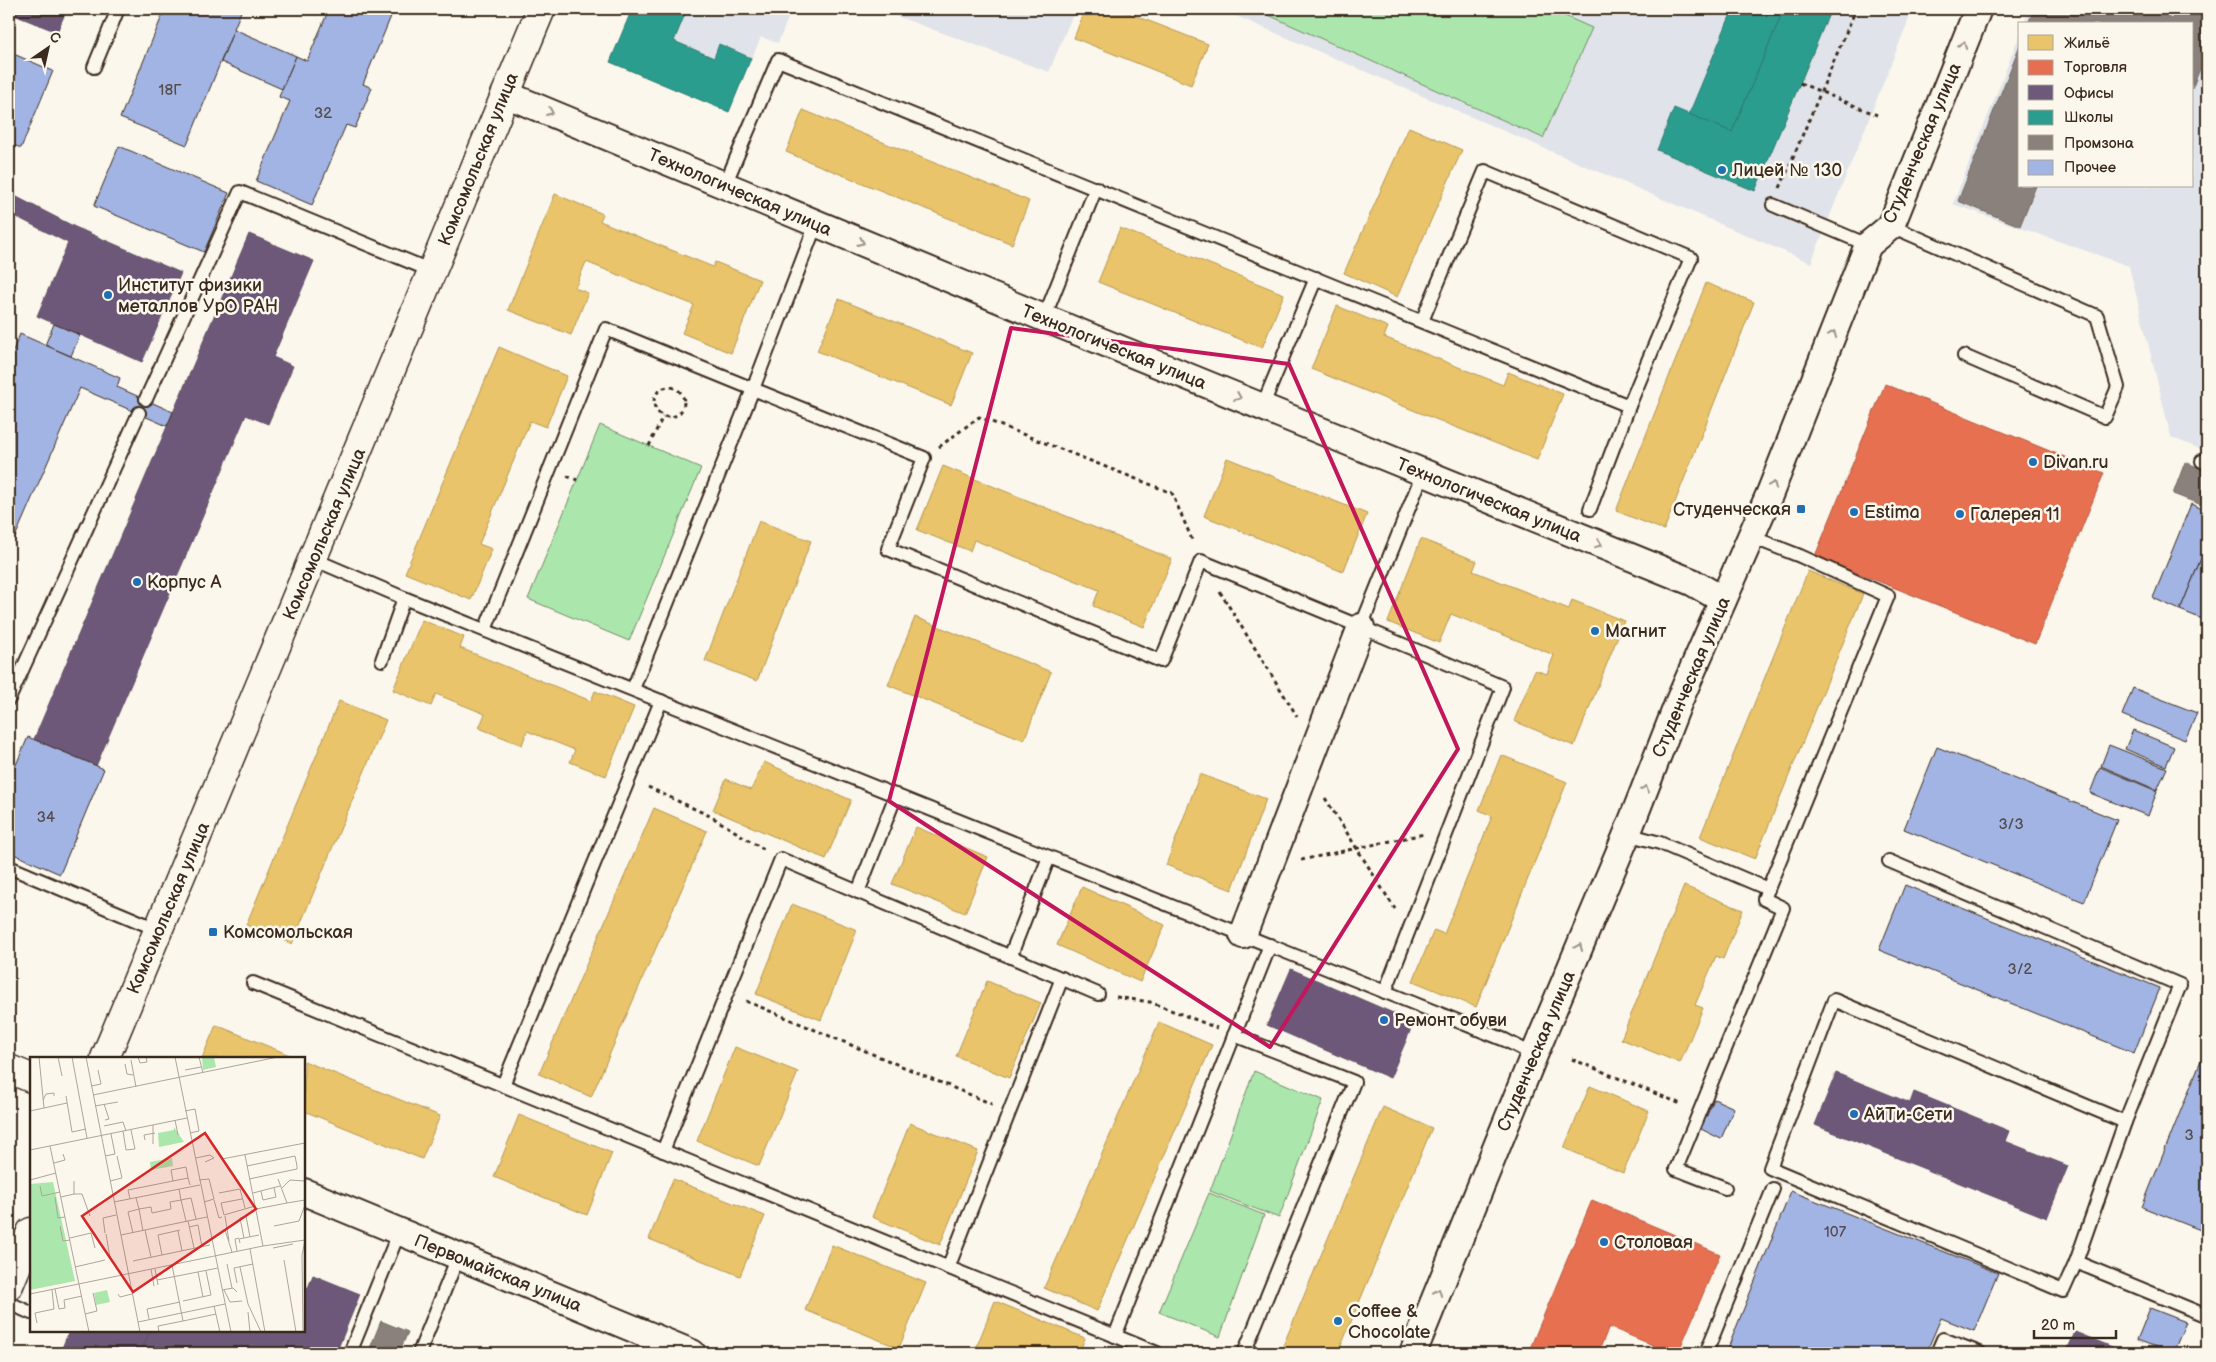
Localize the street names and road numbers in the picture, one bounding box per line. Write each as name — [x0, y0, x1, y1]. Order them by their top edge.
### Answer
street label: Студенческая улица — [1879, 59, 1966, 227]
street label: Комсомольская улица — [434, 69, 523, 249]
street label: Технологическая улица — [645, 144, 835, 241]
street label: Технологическая улица — [1018, 301, 1210, 394]
street label: Комсомольская улица — [279, 445, 370, 623]
street label: Технологическая улица — [1393, 454, 1585, 547]
street label: Студенческая улица — [1648, 593, 1735, 761]
street label: Комсомольская улица — [123, 819, 214, 997]
street label: Студенческая улица — [1493, 967, 1580, 1135]
street label: Первомайская улица — [411, 1230, 585, 1317]

